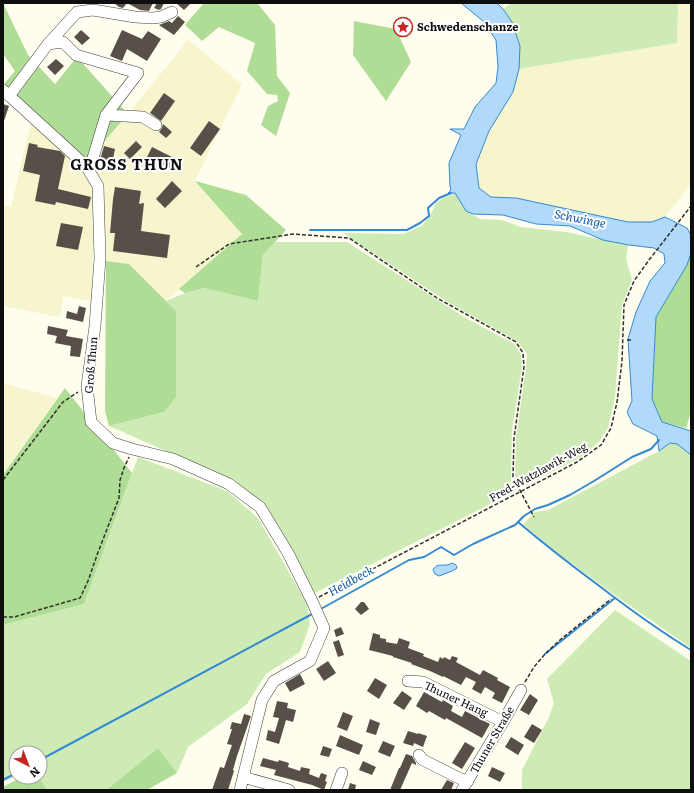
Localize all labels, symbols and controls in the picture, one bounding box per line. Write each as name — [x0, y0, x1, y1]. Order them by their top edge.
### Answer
place icon: Schwedenschanze — [392, 16, 414, 38]
place label: Schwedenschanze — [417, 18, 519, 34]
district label: GROSS THUN — [70, 152, 184, 175]
water label: Schwinge — [553, 204, 608, 232]
street label: Groß Thun — [80, 336, 100, 394]
street label: Fred-Watzlawik-Weg — [486, 437, 590, 505]
water label: Heidbeck — [324, 560, 377, 600]
street label: Thuner Hang — [422, 676, 492, 720]
street label: Thuner Straße — [465, 703, 517, 776]
north arrow — [8, 745, 48, 785]
text: N — [27, 764, 44, 782]

